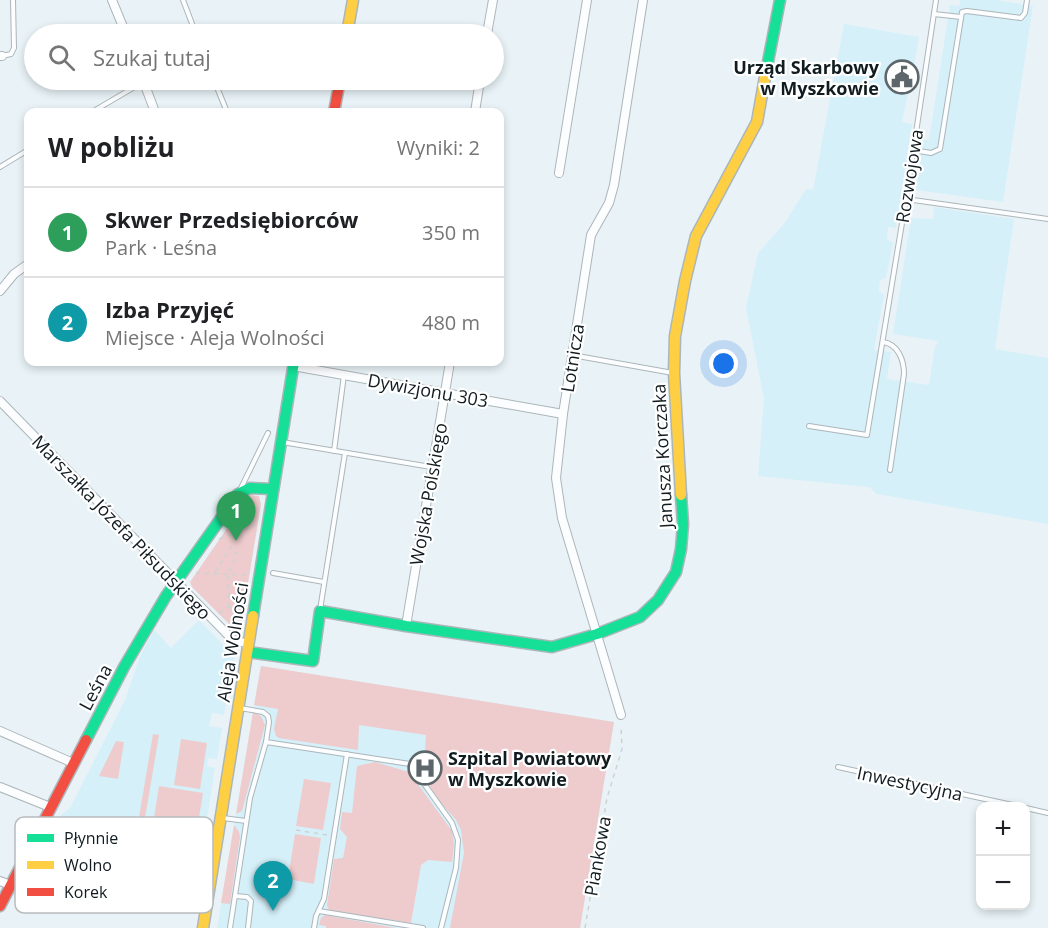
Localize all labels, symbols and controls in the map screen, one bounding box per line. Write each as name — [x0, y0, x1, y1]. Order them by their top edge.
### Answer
search box — [24, 24, 504, 90]
icon: search — [45, 41, 78, 74]
text: Szukaj tutaj — [93, 42, 211, 72]
place label: Urząd Skarbowy w Myszkowie — [733, 55, 880, 100]
public building icon: Urząd Skarbowy w Myszkowie — [884, 59, 920, 95]
street label: Rozwojowa — [890, 127, 928, 225]
text: W pobliżu — [48, 129, 175, 165]
text: Wyniki: 2 — [397, 134, 480, 161]
text: Skwer Przedsiębiorców — [105, 204, 358, 234]
text: 1 — [62, 219, 73, 246]
text: 350 m — [422, 219, 480, 246]
text: Park · Leśna — [105, 234, 217, 261]
text: Izba Przyjęć — [105, 294, 234, 324]
text: 2 — [62, 309, 73, 336]
text: 480 m — [422, 309, 480, 336]
street label: Lotnicza — [555, 322, 589, 394]
text: Miejsce · Aleja Wolności — [105, 324, 325, 351]
your location — [709, 349, 738, 378]
street label: Dywizjonu 303 — [366, 368, 490, 412]
street label: Janusza Korczaka — [646, 383, 678, 531]
street label: Wojska Polskiego — [404, 421, 452, 567]
street label: Marszałka Józefa Piłsudskiego — [27, 429, 217, 625]
pin: 1 — [216, 492, 256, 541]
street label: Aleja Wolności — [211, 580, 253, 704]
street label: Leśna — [73, 660, 117, 714]
place label: Szpital Powiatowy w Myszkowie — [448, 746, 612, 791]
hospital icon: Szpital Powiatowy w Myszkowie — [407, 750, 443, 786]
street label: Inwestycyjna — [855, 760, 965, 806]
map controls — [976, 802, 1030, 910]
button: + — [976, 802, 1030, 856]
street label: Piankowa — [578, 814, 616, 898]
legend — [15, 817, 213, 913]
text: Płynnie — [64, 827, 118, 849]
text: Wolno — [64, 854, 112, 876]
button: − — [976, 856, 1030, 910]
pin: 2 — [254, 862, 292, 911]
text: Korek — [64, 881, 108, 903]

